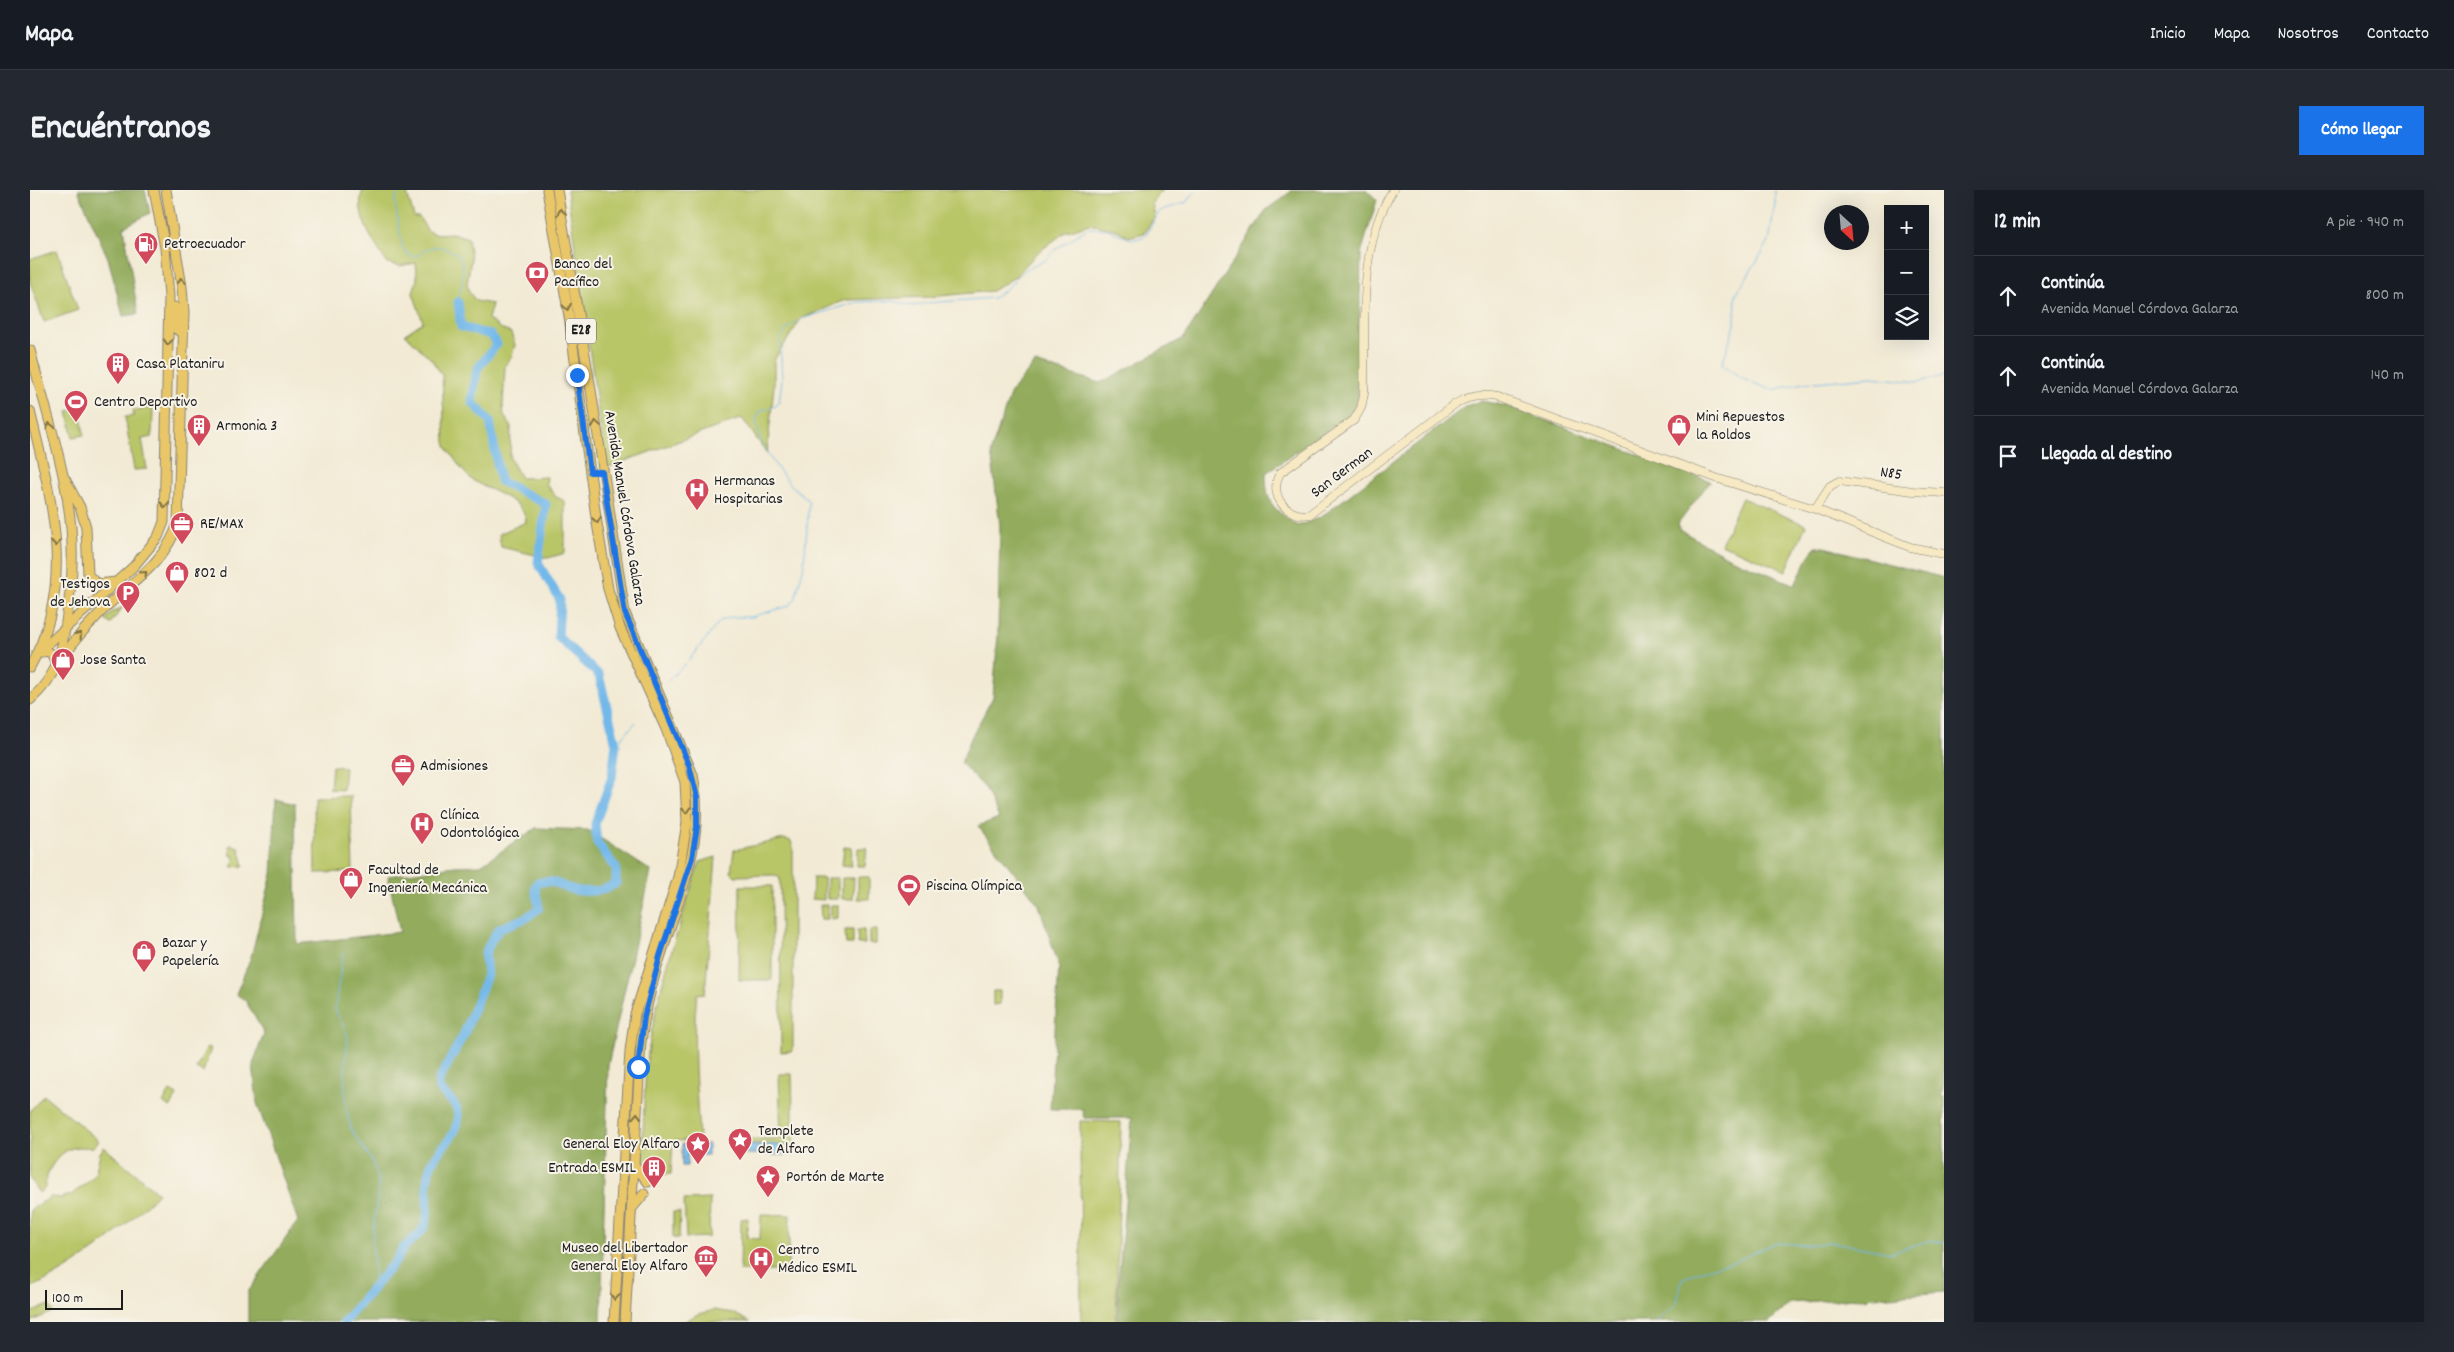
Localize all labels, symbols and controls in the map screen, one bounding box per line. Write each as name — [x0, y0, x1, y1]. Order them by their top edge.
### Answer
text: Mapa — [25, 18, 73, 52]
text: Inicio — [2150, 22, 2186, 47]
text: Mapa — [2214, 22, 2249, 47]
text: Nosotros — [2277, 22, 2339, 47]
text: Contacto — [2367, 22, 2429, 47]
text: Encuéntranos — [30, 105, 211, 155]
button: Cómo llegar — [2299, 106, 2424, 155]
north arrow — [1824, 205, 1869, 250]
map controls — [1884, 205, 1929, 340]
button: + — [1884, 205, 1929, 250]
one-way arrow — [556, 207, 566, 216]
text: 12 min — [1994, 208, 2041, 238]
text: A pie · 940 m — [2326, 211, 2404, 234]
fuel station icon: Petroecuador — [133, 231, 159, 265]
place label: Petroecuador — [164, 233, 246, 256]
button: − — [1884, 250, 1929, 295]
place label: Banco del Pacífico — [554, 253, 612, 294]
bank icon: Banco del Pacífico — [524, 260, 550, 294]
text: Continúa — [2041, 271, 2104, 298]
one-way arrow — [176, 276, 187, 284]
icon: ahead — [1994, 282, 2022, 310]
text: 800 m — [2365, 284, 2404, 307]
button: layers — [1884, 295, 1929, 340]
text: Avenida Manuel Córdova Galarza — [2041, 298, 2238, 321]
one-way arrow — [562, 303, 572, 311]
road number: E28 — [566, 318, 596, 344]
one-way arrow — [163, 339, 173, 347]
building icon: Casa Plataniru — [105, 351, 131, 385]
text: Continúa — [2041, 351, 2104, 378]
place label: Casa Plataniru — [136, 353, 225, 376]
icon: ahead — [1994, 362, 2022, 390]
route end — [566, 364, 589, 387]
text: 140 m — [2370, 364, 2404, 387]
text: Avenida Manuel Córdova Galarza — [2041, 378, 2238, 401]
sports icon: Centro Deportivo — [63, 389, 89, 423]
place label: Centro Deportivo — [94, 391, 197, 414]
place label: Mini Repuestos la Roldos — [1696, 406, 1785, 447]
street label: Avenida Manuel Córdova Galarza — [597, 409, 651, 608]
building icon: Armonia 3 — [186, 413, 212, 447]
shop icon: Mini Repuestos la Roldos — [1666, 413, 1692, 447]
place label: Armonia 3 — [216, 415, 277, 438]
one-way arrow — [591, 419, 602, 427]
one-way arrow — [45, 422, 55, 430]
street label: San German — [1306, 442, 1378, 504]
icon: arrive — [1994, 442, 2022, 470]
text: Llegada al destino — [2041, 442, 2172, 469]
street label: N85 — [1879, 461, 1903, 487]
place label: Hermanas Hospitarias — [714, 470, 783, 511]
hospital icon: Hermanas Hospitarias — [684, 477, 710, 511]
one-way arrow — [159, 501, 170, 509]
office icon: RE/MAX — [169, 511, 195, 545]
place label: RE/MAX — [200, 513, 244, 536]
one-way arrow — [591, 515, 601, 524]
one-way arrow — [51, 539, 62, 547]
shop icon: 802 d — [164, 560, 190, 594]
place label: 802 d — [194, 562, 227, 585]
one-way arrow — [138, 571, 147, 580]
place label: Testigos de Jehova — [50, 573, 110, 614]
parking icon: Testigos de Jehova — [115, 580, 141, 614]
one-way arrow — [74, 631, 83, 640]
shop icon: Jose Santa — [50, 647, 76, 681]
place label: Jose Santa — [80, 649, 146, 672]
office icon: Admisiones — [390, 753, 416, 787]
place label: Admisiones — [420, 755, 488, 778]
place label: Clínica Odontológica — [440, 804, 520, 845]
one-way arrow — [681, 806, 692, 814]
hospital icon: Clínica Odontológica — [409, 811, 435, 845]
place label: Facultad de Ingeniería Mecánica — [368, 859, 487, 900]
shop icon: Facultad de Ingeniería Mecánica — [338, 866, 364, 900]
sports icon: Piscina Olímpica — [896, 873, 922, 907]
place label: Piscina Olímpica — [926, 875, 1023, 898]
place label: Bazar y Papelería — [162, 932, 219, 973]
shop icon: Bazar y Papelería — [131, 939, 157, 973]
route start — [627, 1056, 650, 1079]
one-way arrow — [631, 1111, 642, 1119]
place label: Templete de Alfaro — [758, 1120, 815, 1161]
place icon: Templete de Alfaro — [727, 1127, 753, 1161]
place icon: General Eloy Alfaro — [685, 1131, 711, 1165]
place label: General Eloy Alfaro — [562, 1133, 680, 1156]
building icon: Entrada ESMIL — [641, 1155, 667, 1189]
place label: Entrada ESMIL — [548, 1157, 636, 1180]
place icon: Portón de Marte — [755, 1164, 781, 1198]
place label: Portón de Marte — [786, 1166, 884, 1189]
place label: Museo del Libertador General Eloy Alfaro — [562, 1237, 688, 1278]
place label: Centro Médico ESMIL — [778, 1239, 858, 1280]
museum icon: Museo del Libertador General Eloy Alfaro — [693, 1244, 719, 1278]
hospital icon: Centro Médico ESMIL — [748, 1246, 774, 1280]
scale bar — [45, 1287, 122, 1310]
text: 100 m — [52, 1289, 83, 1309]
one-way arrow — [610, 1293, 621, 1301]

